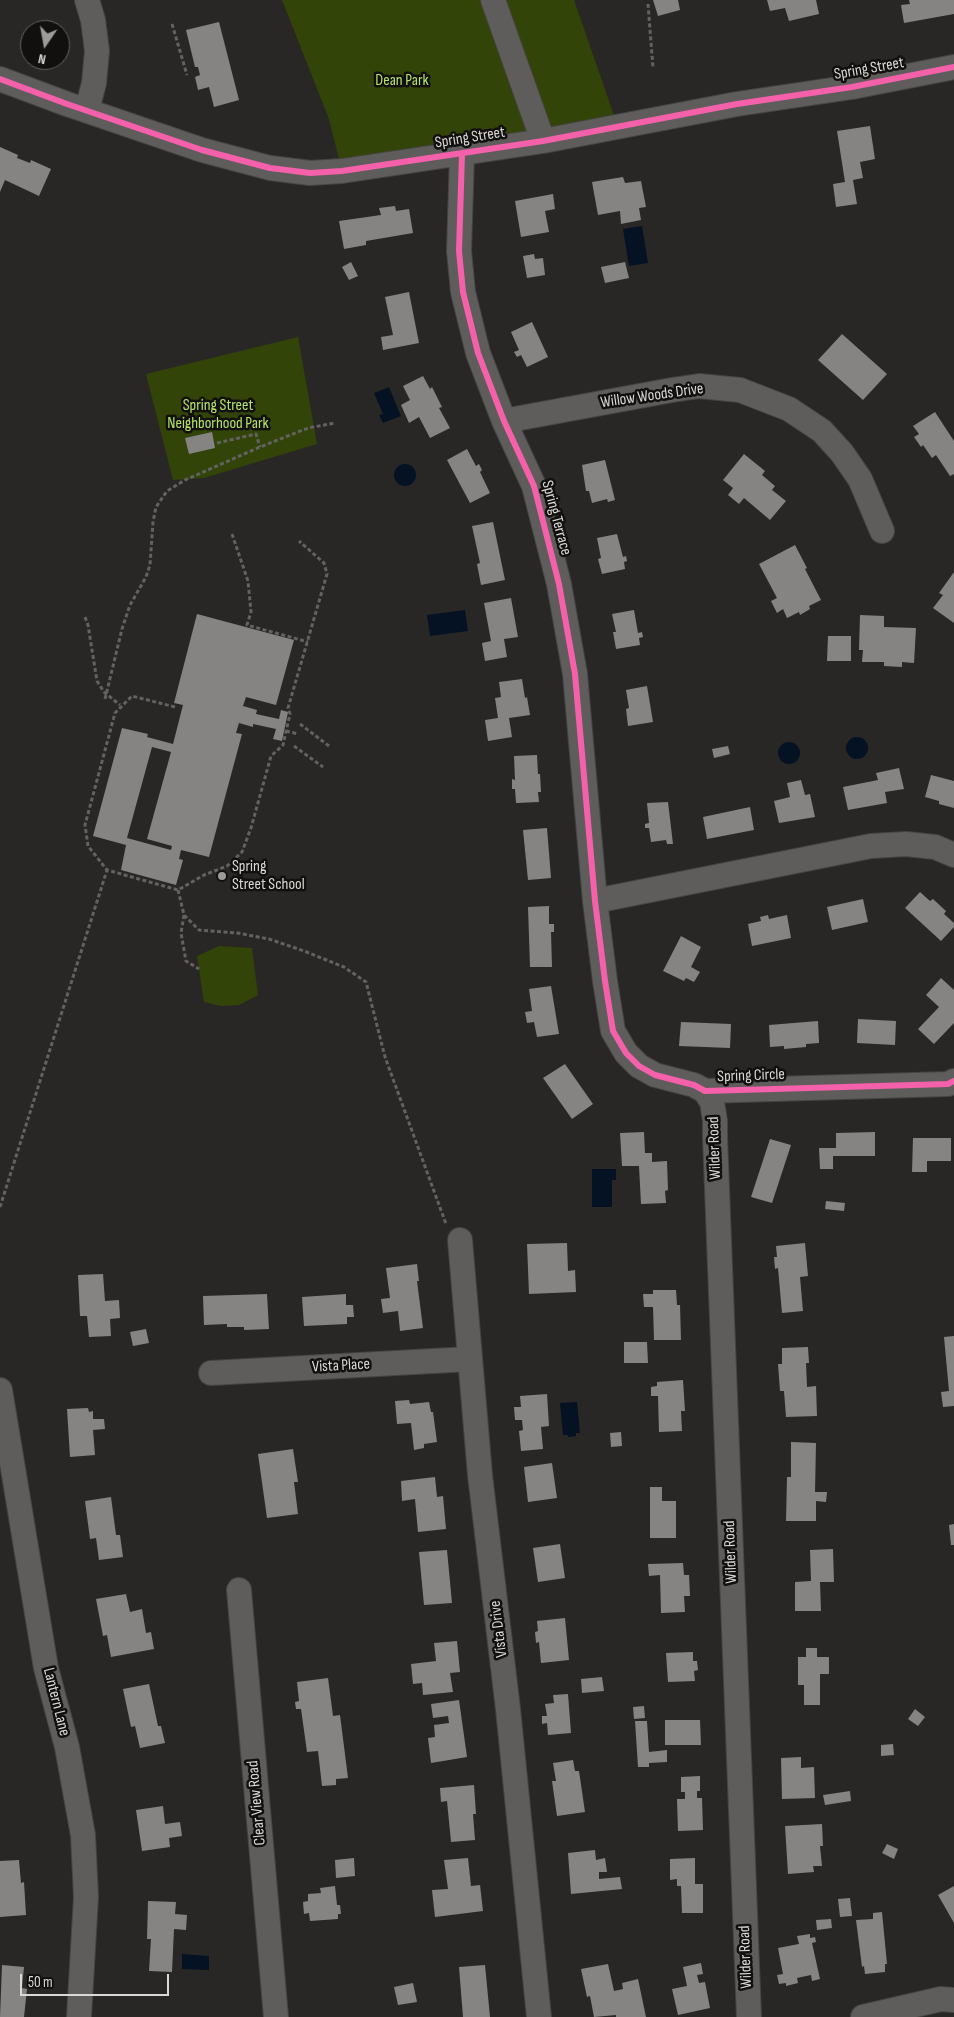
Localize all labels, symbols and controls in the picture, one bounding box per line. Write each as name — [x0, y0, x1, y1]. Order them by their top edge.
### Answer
north arrow — [20, 20, 70, 70]
text: N — [37, 50, 47, 68]
street label: Spring Street — [833, 53, 905, 85]
park label: Dean Park — [375, 71, 429, 91]
street label: Spring Street — [434, 123, 506, 153]
street label: Willow Woods Drive — [599, 379, 705, 413]
park label: Spring Street Neighborhood Park — [167, 396, 269, 434]
street label: Spring Terrace — [537, 479, 575, 557]
place label: Spring Street School — [232, 857, 305, 895]
marker: Spring Street School — [216, 870, 228, 882]
street label: Spring Circle — [717, 1065, 785, 1087]
street label: Wilder Road — [704, 1116, 726, 1180]
street label: Vista Place — [311, 1355, 371, 1377]
street label: Wilder Road — [720, 1520, 742, 1584]
street label: Vista Drive — [486, 1599, 512, 1659]
street label: Lantern Lane — [38, 1666, 74, 1738]
street label: Clear View Road — [244, 1760, 270, 1846]
street label: Wilder Road — [735, 1925, 757, 1989]
scale bar — [22, 1964, 171, 1996]
text: 50 m — [28, 1973, 53, 1992]

